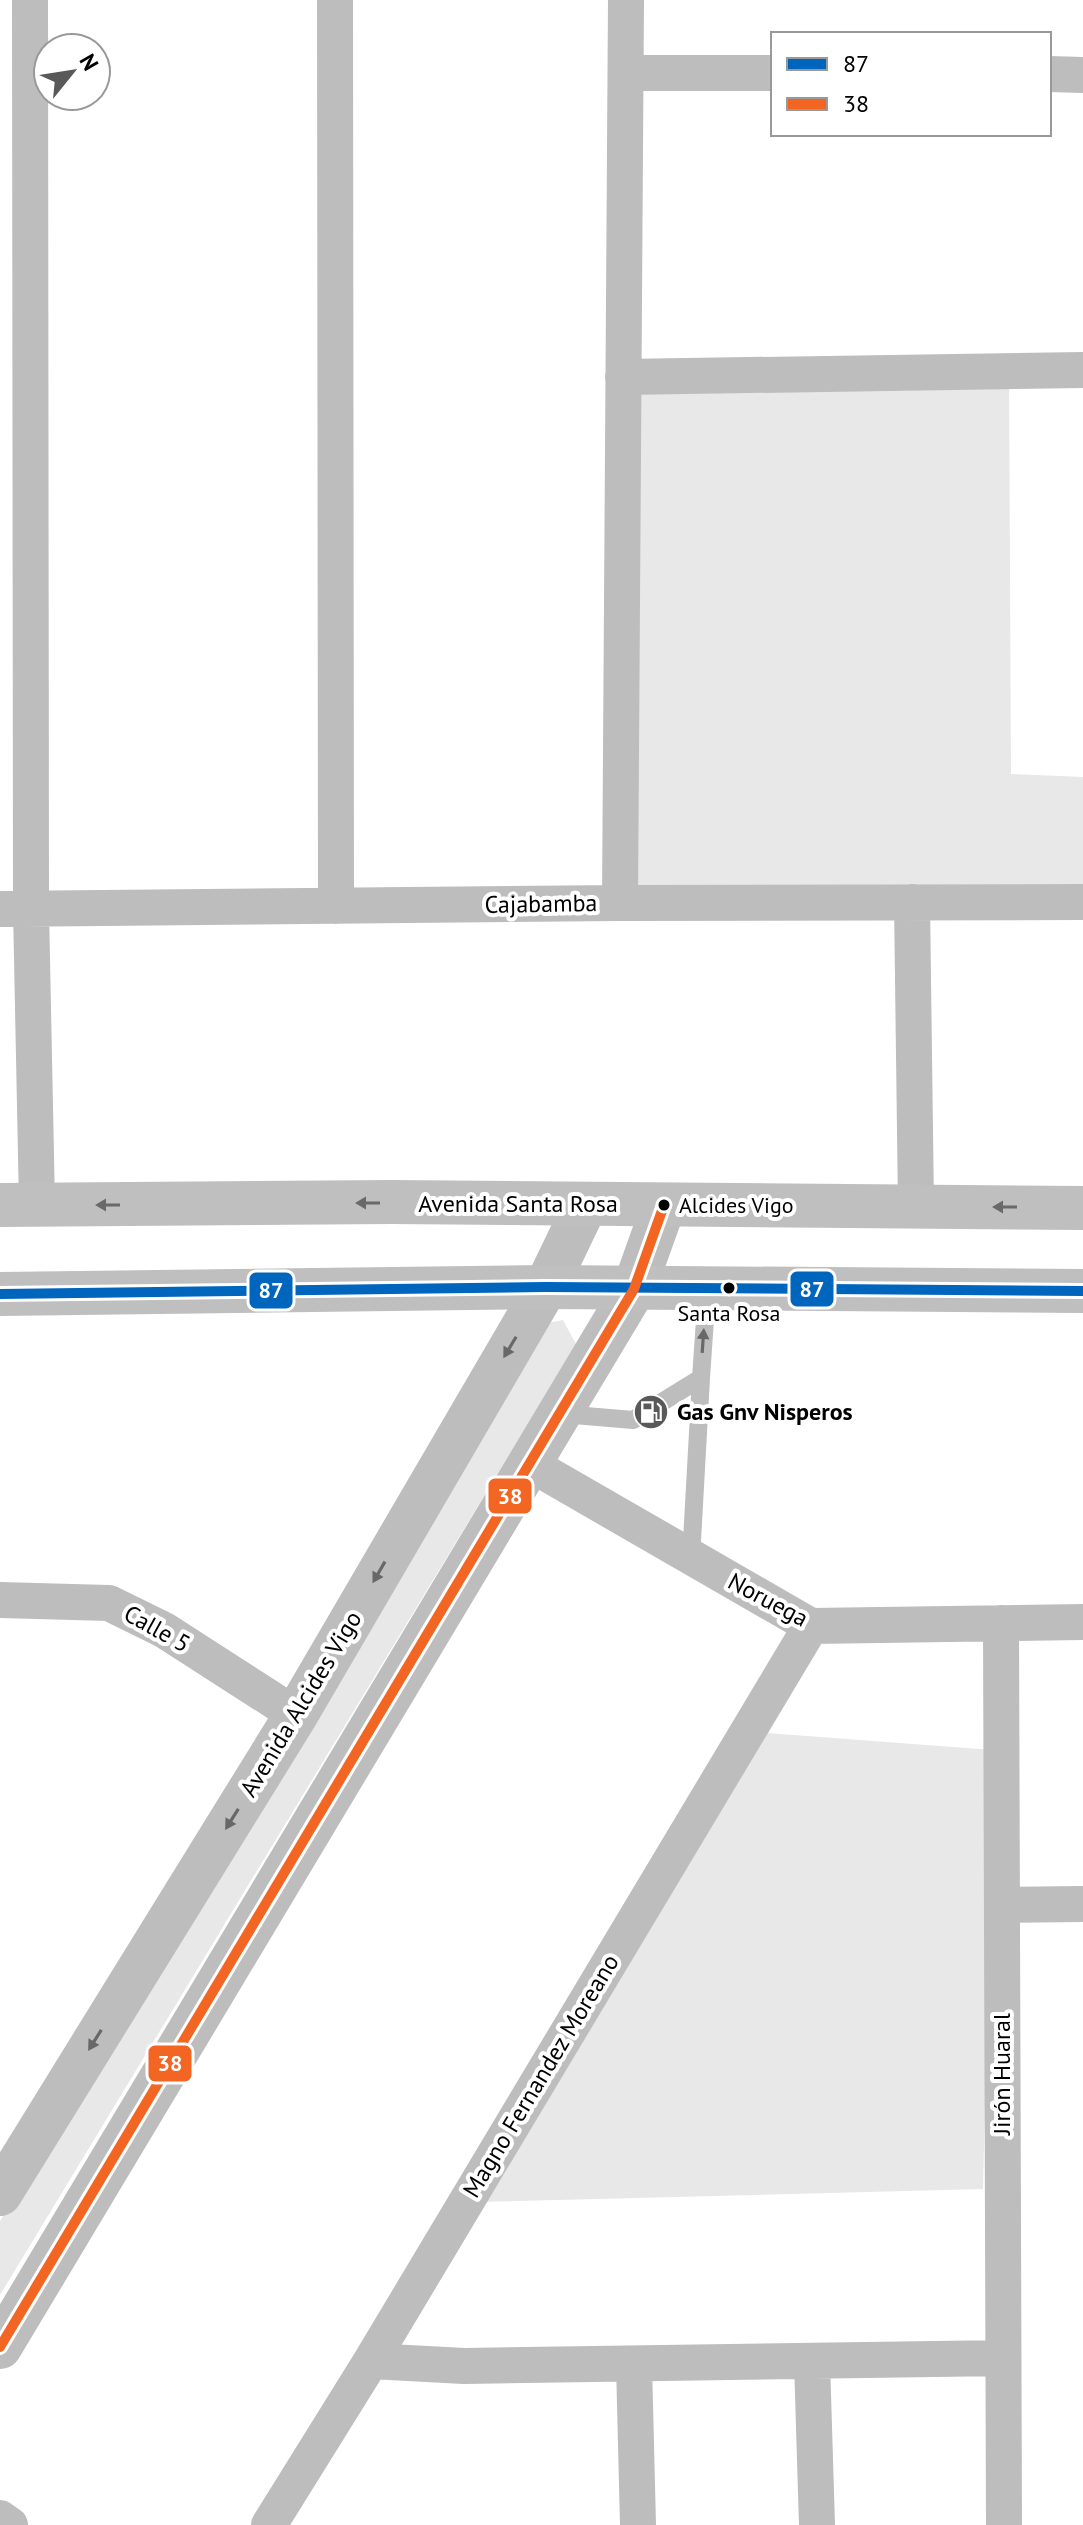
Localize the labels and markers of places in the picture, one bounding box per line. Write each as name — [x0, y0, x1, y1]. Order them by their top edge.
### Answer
place label: Alcides Vigo — [679, 1191, 794, 1219]
marker: Alcides Vigo — [656, 1197, 672, 1213]
marker: Santa Rosa — [721, 1280, 737, 1296]
place label: Santa Rosa — [678, 1299, 780, 1327]
fuel station icon: Gas Gnv Nisperos — [632, 1393, 670, 1431]
place label: Gas Gnv Nisperos — [677, 1396, 853, 1427]

